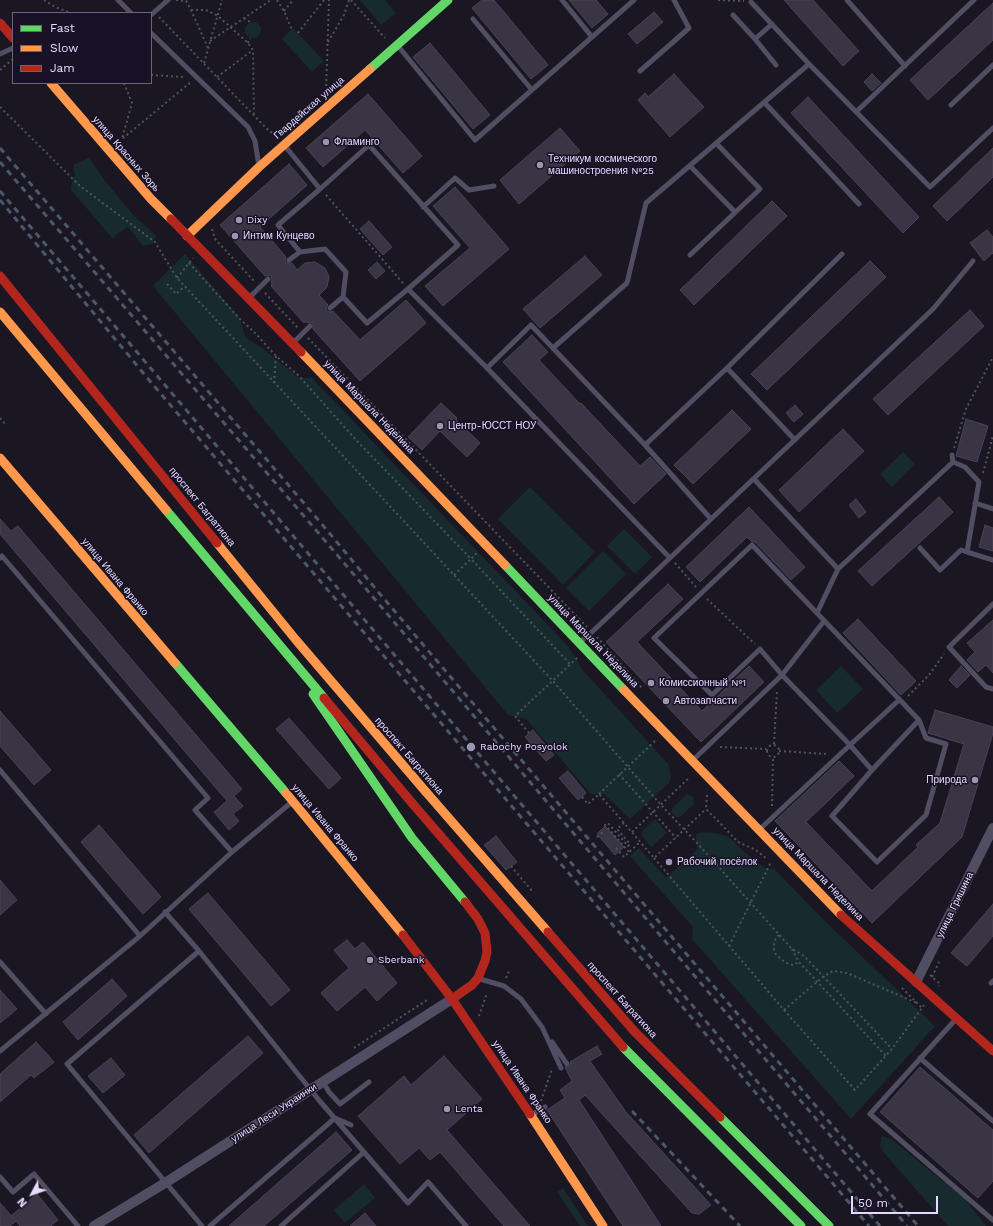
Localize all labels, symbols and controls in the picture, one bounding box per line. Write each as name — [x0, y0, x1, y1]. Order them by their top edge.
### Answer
legend — [12, 12, 152, 84]
text: Fast — [50, 21, 75, 35]
text: Slow — [50, 41, 78, 55]
text: Jam — [50, 61, 75, 75]
street label: Гвардейская улица — [271, 74, 347, 142]
street label: улица Красных Зорь — [90, 114, 162, 194]
place label: Фламинго — [334, 136, 380, 148]
marker: Фламинго — [321, 137, 331, 147]
place label: Техникум космического машиностроения №25 — [548, 153, 657, 176]
marker: Техникум космического машиностроения №25 — [535, 160, 545, 170]
place label: Dixy — [247, 214, 267, 226]
marker: Dixy — [234, 215, 244, 225]
place label: Интим Кунцево — [243, 230, 314, 242]
marker: Интим Кунцево — [230, 231, 240, 241]
street label: улица Маршала Неделина — [321, 358, 417, 456]
place label: Центр-ЮССТ НОУ — [448, 420, 536, 432]
marker: Центр-ЮССТ НОУ — [435, 421, 445, 431]
street label: проспект Багратиона — [166, 465, 238, 549]
street label: улица Ивана Франко — [79, 536, 151, 618]
street label: улица Маршала Неделина — [545, 592, 641, 690]
place label: Комиссионный №1 — [659, 677, 746, 689]
marker: Комиссионный №1 — [646, 678, 656, 688]
place label: Автозапчасти — [674, 695, 737, 707]
marker: Автозапчасти — [661, 696, 671, 706]
street label: проспект Багратиона — [372, 715, 446, 797]
marker: Rabochy Posyolok — [465, 741, 477, 753]
place label: Rabochy Posyolok — [480, 741, 568, 753]
place label: Природа — [926, 774, 967, 786]
marker: Природа — [970, 775, 980, 785]
street label: улица Ивана Франко — [289, 782, 361, 864]
street label: улица Маршала Неделина — [770, 825, 866, 923]
place label: Рабочий посёлок — [677, 856, 757, 868]
marker: Рабочий посёлок — [664, 857, 674, 867]
street label: улица Гришина — [934, 870, 976, 940]
place label: Sberbank — [378, 954, 424, 966]
marker: Sberbank — [365, 955, 375, 965]
street label: проспект Багратиона — [585, 959, 659, 1041]
street label: улица Ивана Франко — [490, 1038, 554, 1126]
street label: улица Леси Украинки — [229, 1081, 319, 1145]
place label: Lenta — [455, 1103, 483, 1115]
marker: Lenta — [442, 1104, 452, 1114]
north arrow — [12, 1174, 52, 1214]
scale bar — [853, 1188, 940, 1214]
text: N — [15, 1195, 30, 1210]
text: 50 m — [858, 1196, 888, 1210]

